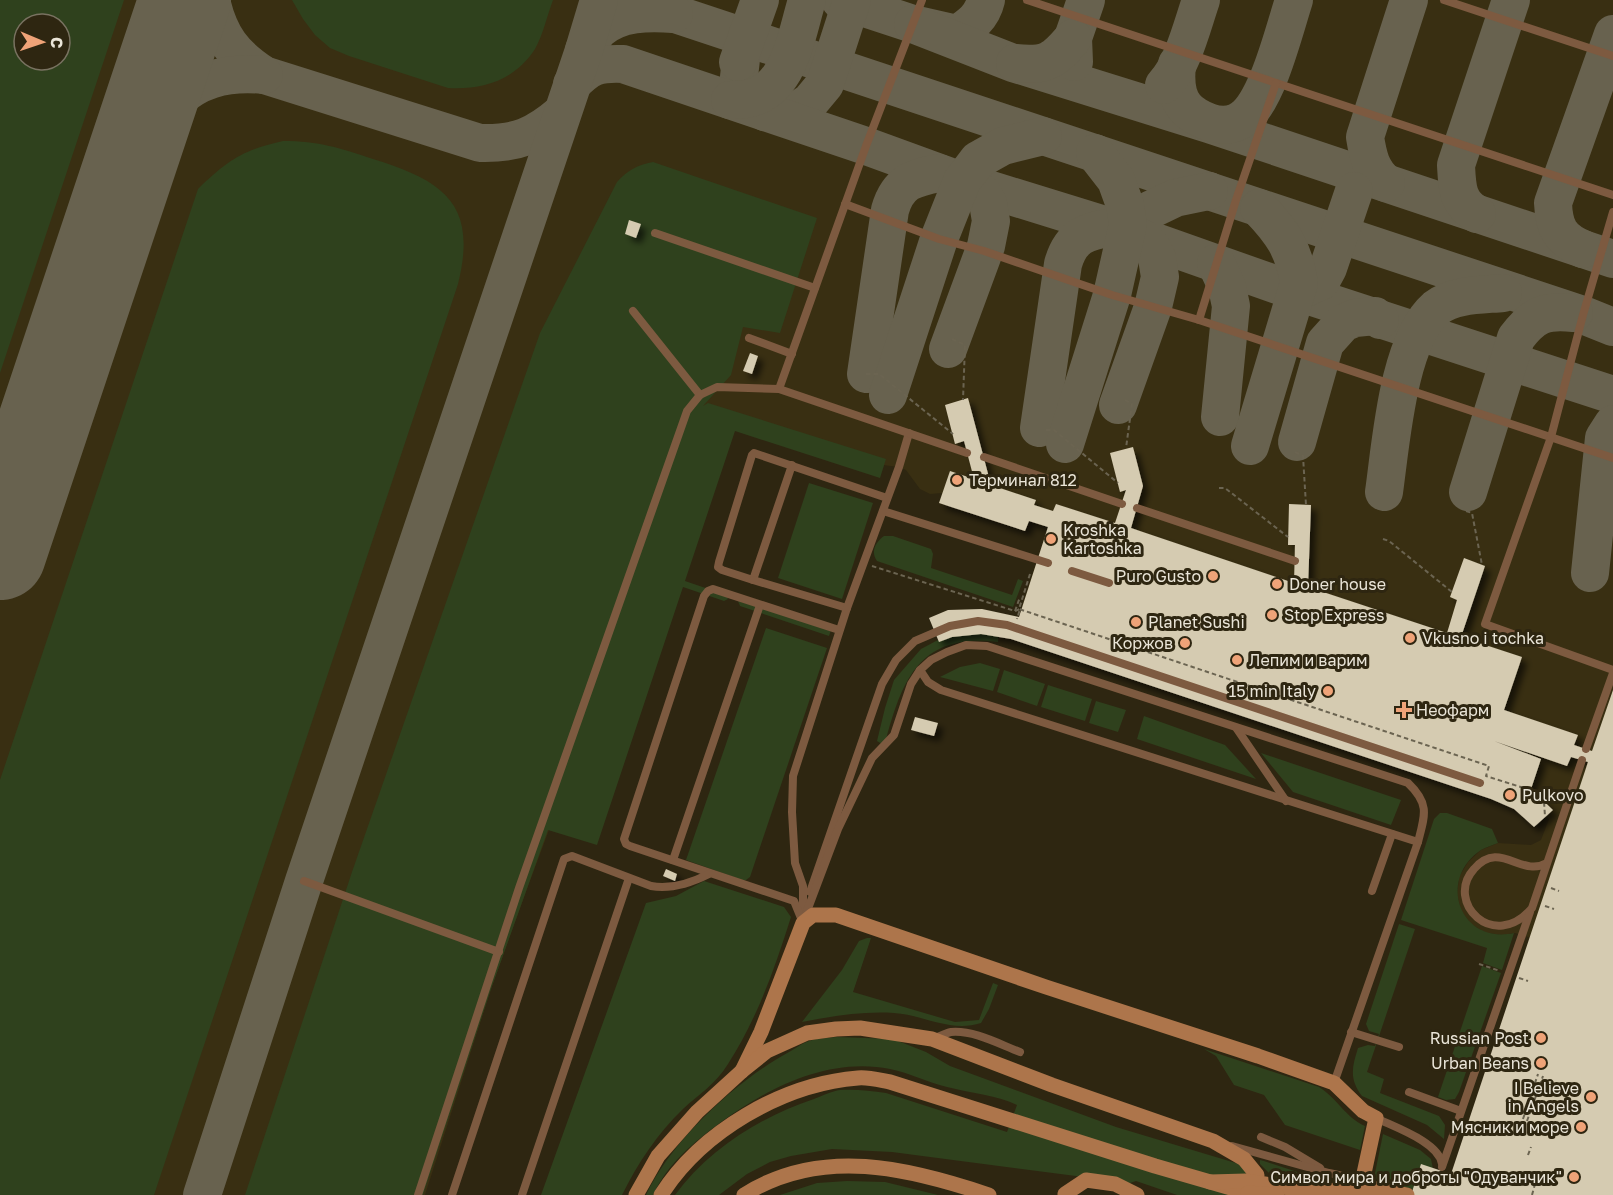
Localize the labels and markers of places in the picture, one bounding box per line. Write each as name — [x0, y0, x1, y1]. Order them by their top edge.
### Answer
place label: Терминал 812 — [969, 470, 1077, 490]
marker: Терминал 812 — [950, 473, 964, 487]
place label: Kroshka Kartoshka — [1063, 520, 1142, 558]
marker: Kroshka Kartoshka — [1044, 532, 1058, 546]
place label: Puro Gusto — [1116, 566, 1201, 586]
marker: Puro Gusto — [1206, 569, 1220, 583]
place label: Doner house — [1289, 574, 1386, 594]
marker: Doner house — [1270, 577, 1284, 591]
place label: Stop Express — [1284, 605, 1384, 625]
marker: Stop Express — [1265, 608, 1279, 622]
place label: Planet Sushi — [1148, 612, 1245, 632]
marker: Planet Sushi — [1129, 615, 1143, 629]
place label: Vkusno i tochka — [1422, 628, 1544, 648]
marker: Vkusno i tochka — [1403, 631, 1417, 645]
place label: Коржов — [1112, 633, 1173, 653]
marker: Коржов — [1178, 636, 1192, 650]
place label: Лепим и варим — [1249, 650, 1368, 670]
marker: Лепим и варим — [1230, 653, 1244, 667]
place label: 15 min Italy — [1228, 681, 1316, 701]
marker: 15 min Italy — [1321, 684, 1335, 698]
place label: Неофарм — [1416, 700, 1489, 720]
marker: Неофарм — [1397, 703, 1411, 717]
place label: Pulkovo — [1522, 785, 1584, 805]
marker: Pulkovo — [1503, 788, 1517, 802]
place label: Russian Post — [1430, 1028, 1529, 1048]
marker: Russian Post — [1534, 1031, 1548, 1045]
place label: Urban Beans — [1431, 1053, 1529, 1073]
marker: Urban Beans — [1534, 1056, 1548, 1070]
place label: I Believe in Angels — [1508, 1078, 1579, 1116]
marker: I Believe in Angels — [1584, 1090, 1598, 1104]
place label: Мясник и море — [1451, 1117, 1569, 1137]
marker: Мясник и море — [1574, 1120, 1588, 1134]
place label: Символ мира и доброты "Одуванчик" — [1270, 1167, 1562, 1187]
marker: Символ мира и доброты "Одуванчик" — [1567, 1170, 1581, 1184]

